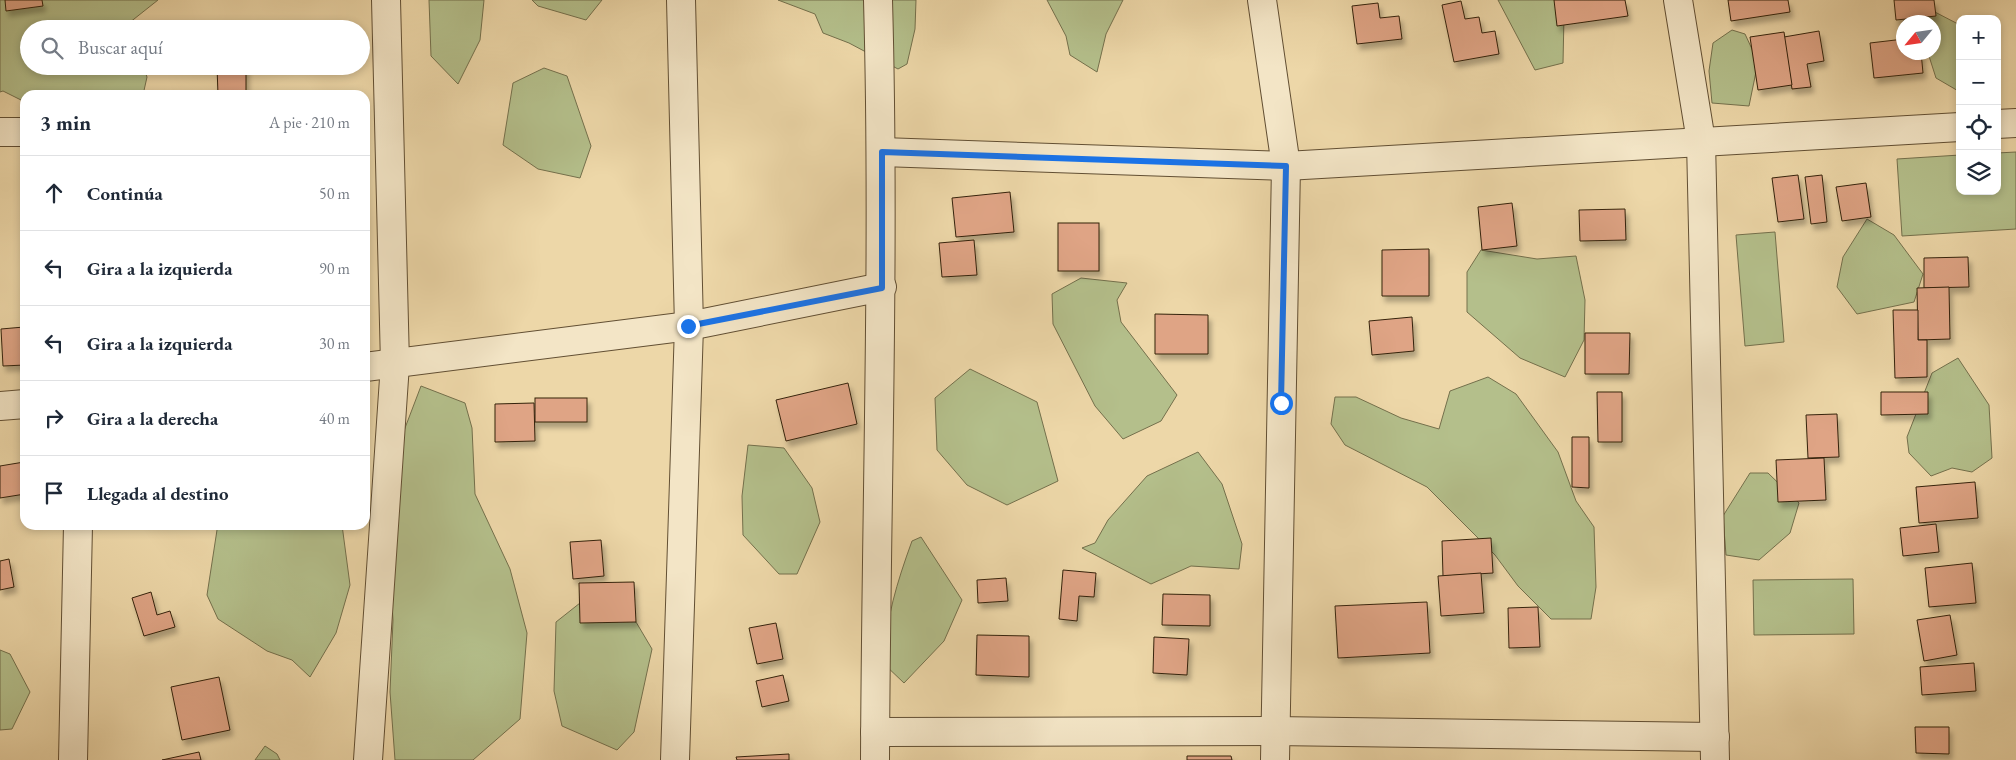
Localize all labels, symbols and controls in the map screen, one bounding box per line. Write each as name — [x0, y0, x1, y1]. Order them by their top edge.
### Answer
north arrow — [1896, 15, 1941, 60]
map controls — [1956, 15, 2001, 195]
button: + — [1956, 15, 2001, 60]
search box — [20, 20, 370, 75]
icon: search — [38, 34, 66, 62]
text: Buscar aquí — [78, 35, 163, 60]
button: − — [1956, 60, 2001, 105]
button: locate — [1956, 105, 2001, 150]
text: 3 min — [40, 109, 91, 136]
text: A pie · 210 m — [269, 112, 350, 133]
button: layers — [1956, 150, 2001, 195]
icon: ahead — [40, 179, 68, 207]
text: Continúa — [87, 181, 163, 206]
text: 50 m — [319, 183, 350, 204]
icon: left — [40, 254, 68, 282]
text: Gira a la izquierda — [87, 256, 233, 281]
text: 90 m — [319, 258, 350, 279]
route end — [677, 315, 700, 338]
icon: left — [40, 329, 68, 357]
text: Gira a la izquierda — [87, 331, 233, 356]
text: 30 m — [319, 333, 350, 354]
route start — [1270, 392, 1293, 415]
icon: right — [40, 404, 68, 432]
text: Gira a la derecha — [87, 406, 218, 431]
text: 40 m — [319, 408, 350, 429]
icon: arrive — [40, 479, 68, 507]
text: Llegada al destino — [87, 481, 229, 506]

